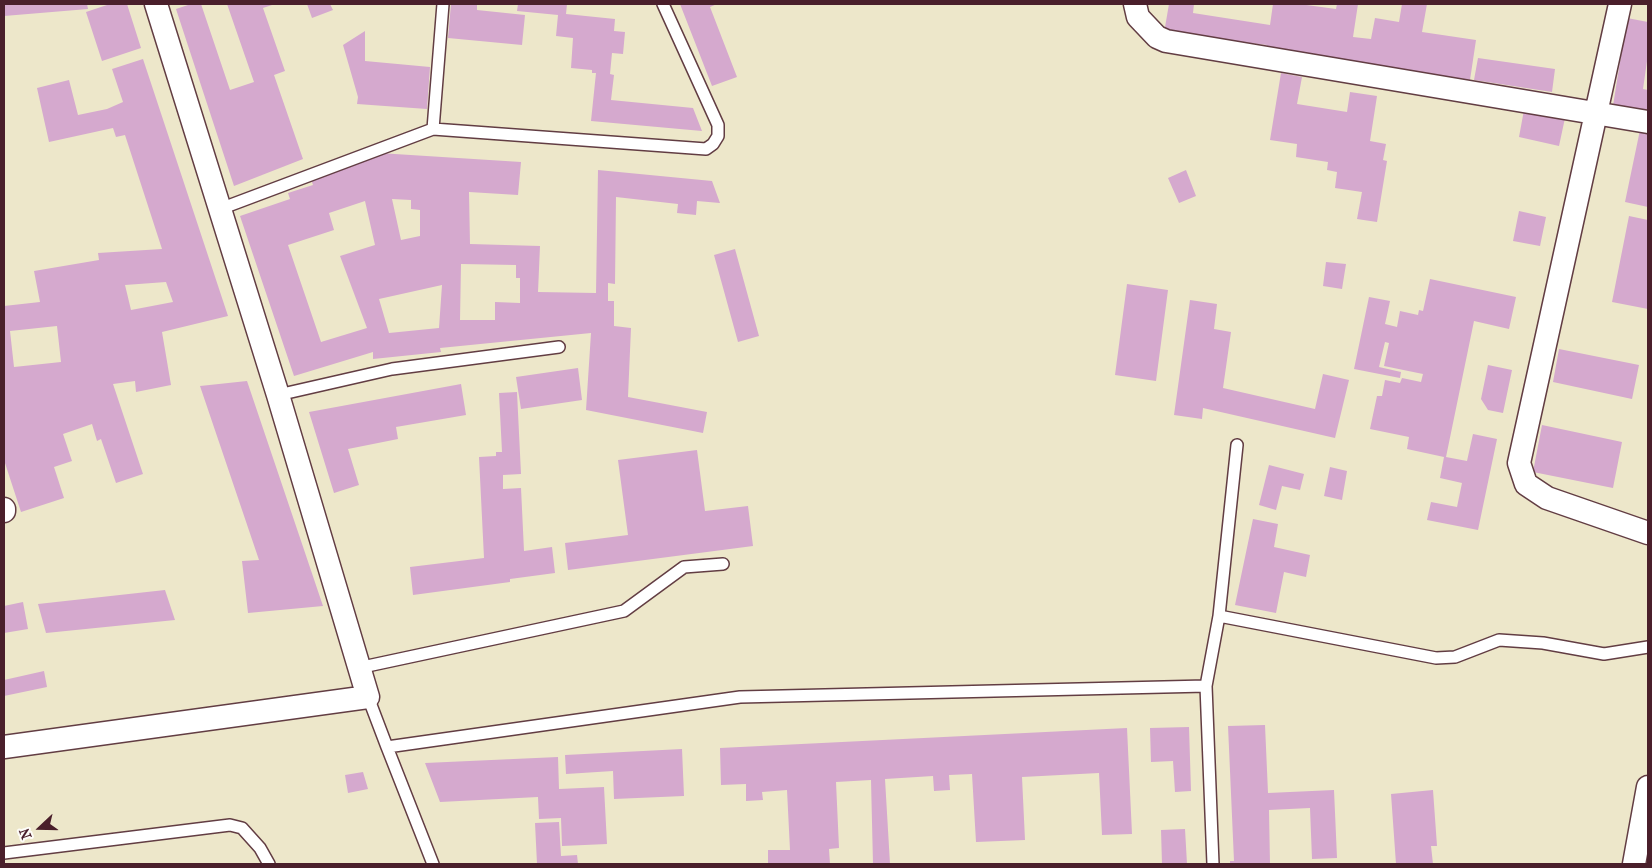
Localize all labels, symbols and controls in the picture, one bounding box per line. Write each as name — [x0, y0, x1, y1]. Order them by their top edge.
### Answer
north arrow — [15, 803, 65, 853]
text: N — [16, 826, 35, 842]

